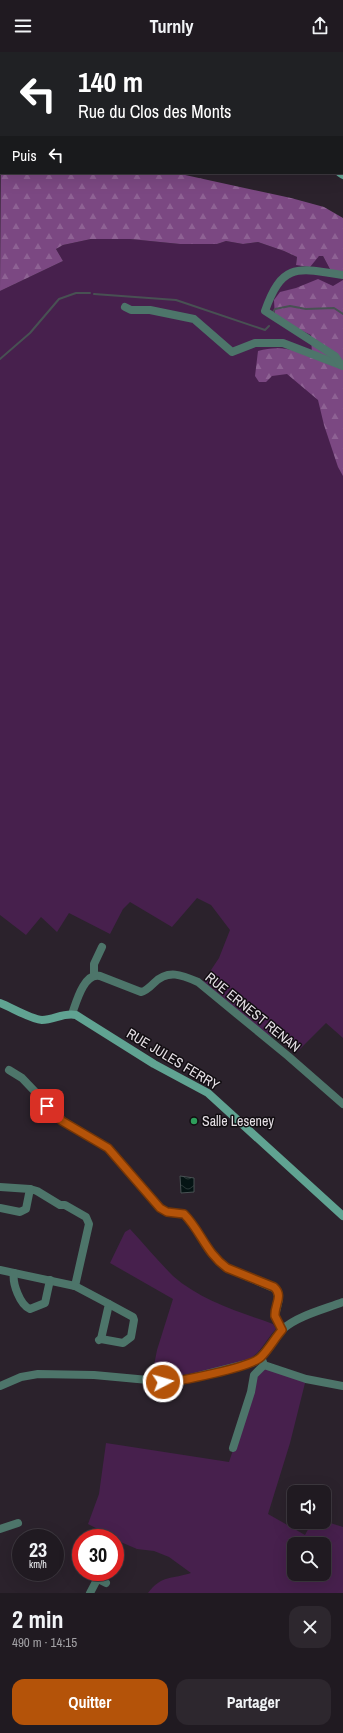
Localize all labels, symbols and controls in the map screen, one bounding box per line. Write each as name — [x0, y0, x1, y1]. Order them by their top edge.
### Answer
text: Turnly — [149, 14, 194, 39]
icon: menu — [12, 15, 34, 37]
icon: share — [309, 15, 331, 37]
text: 140 m — [78, 63, 143, 101]
icon: left — [12, 68, 64, 120]
text: Rue du Clos des Monts — [78, 99, 231, 124]
icon: left — [45, 144, 67, 166]
text: Puis — [12, 145, 37, 166]
street label: RUE ERNEST RENAN — [202, 968, 304, 1056]
street label: RUE JULES FERRY — [123, 1024, 223, 1094]
pin — [30, 1089, 64, 1123]
icon: arrive — [36, 1095, 58, 1117]
place label: Salle Leseney — [202, 1112, 274, 1130]
marker: Salle Leseney — [189, 1116, 199, 1126]
position arrow — [142, 1361, 184, 1403]
map controls — [287, 1485, 331, 1581]
button: sound — [287, 1485, 331, 1529]
speed limit sign: 30 — [72, 1529, 124, 1581]
text: 23 — [29, 1536, 47, 1563]
button: search — [287, 1537, 331, 1581]
text: km/h — [29, 1558, 47, 1571]
text: 2 min — [12, 1603, 63, 1635]
button: close — [289, 1606, 331, 1648]
text: 490 m · 14:15 — [12, 1634, 77, 1651]
button: Quitter — [12, 1679, 168, 1725]
button: Partager — [176, 1679, 331, 1725]

